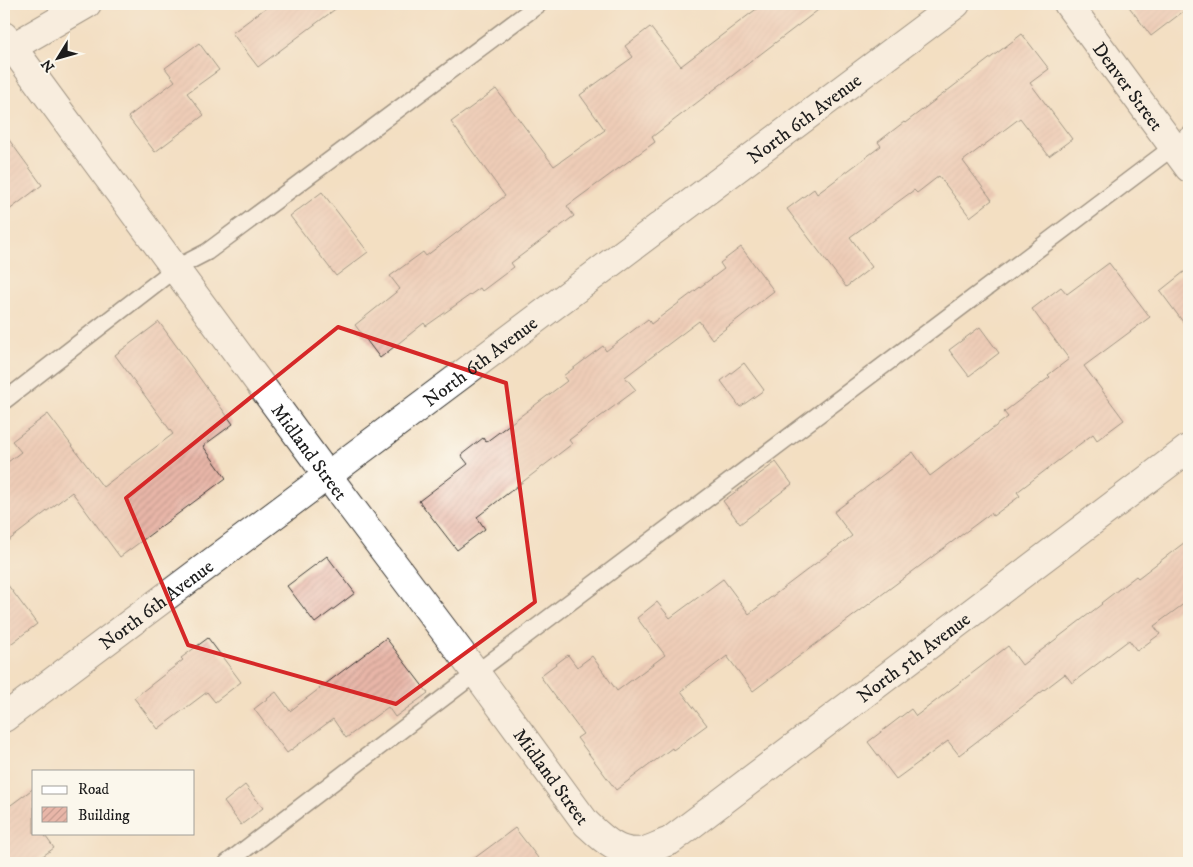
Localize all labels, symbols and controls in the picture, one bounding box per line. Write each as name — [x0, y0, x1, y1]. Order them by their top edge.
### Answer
north arrow — [32, 32, 82, 82]
street label: Denver Street — [1087, 38, 1168, 136]
text: N — [37, 55, 59, 75]
street label: North 6th Avenue — [743, 69, 866, 169]
street label: North 6th Avenue — [419, 312, 542, 412]
street label: Midland Street — [266, 400, 352, 505]
street label: North 6th Avenue — [95, 555, 218, 655]
street label: North 5th Avenue — [853, 608, 975, 708]
street label: Midland Street — [508, 724, 594, 830]
legend — [32, 770, 195, 834]
text: Road — [78, 780, 110, 799]
text: Building — [78, 806, 130, 825]

